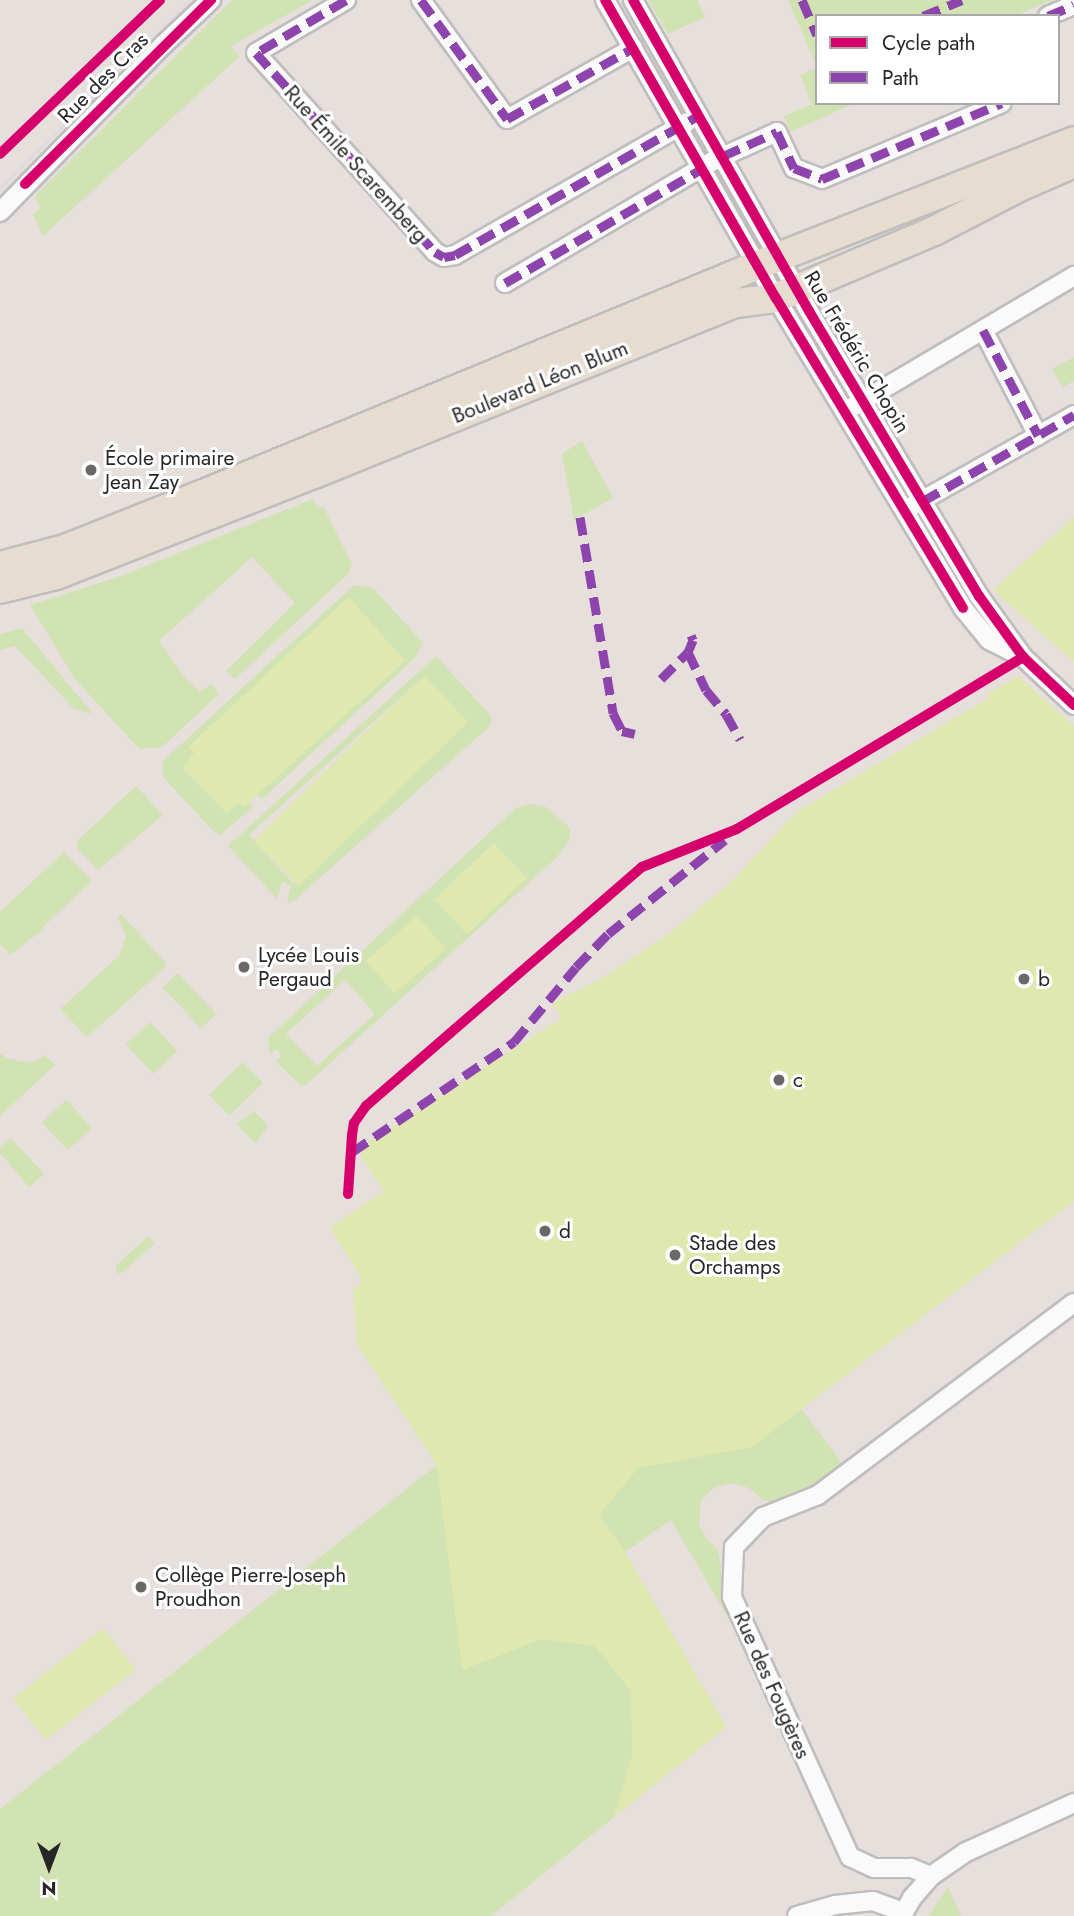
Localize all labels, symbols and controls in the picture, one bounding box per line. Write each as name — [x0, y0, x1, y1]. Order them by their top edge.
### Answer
legend — [815, 14, 1060, 105]
street label: Rue des Cras — [53, 28, 153, 128]
text: Cycle path — [882, 28, 975, 58]
text: Path — [882, 63, 919, 93]
street label: Rue Émile Scaremberg — [279, 80, 433, 248]
street label: Rue Frédéric Chopin — [799, 266, 915, 438]
street label: Boulevard Léon Blum — [448, 335, 632, 429]
place label: École primaire Jean Zay — [105, 445, 234, 495]
marker: École primaire Jean Zay — [83, 462, 99, 478]
place label: Lycée Louis Pergaud — [258, 942, 359, 992]
marker: Lycée Louis Pergaud — [236, 959, 252, 975]
place label: b — [1038, 966, 1050, 992]
marker: b — [1016, 971, 1032, 987]
place label: c — [793, 1067, 803, 1093]
marker: c — [771, 1072, 787, 1088]
place label: d — [559, 1218, 571, 1244]
marker: d — [537, 1223, 553, 1239]
place label: Stade des Orchamps — [689, 1230, 780, 1280]
marker: Stade des Orchamps — [667, 1247, 683, 1263]
place label: Collège Pierre-Joseph Proudhon — [155, 1562, 346, 1612]
marker: Collège Pierre-Joseph Proudhon — [133, 1579, 149, 1595]
street label: Rue des Fougères — [728, 1607, 816, 1763]
north arrow — [14, 1832, 84, 1902]
text: N — [41, 1875, 57, 1902]

